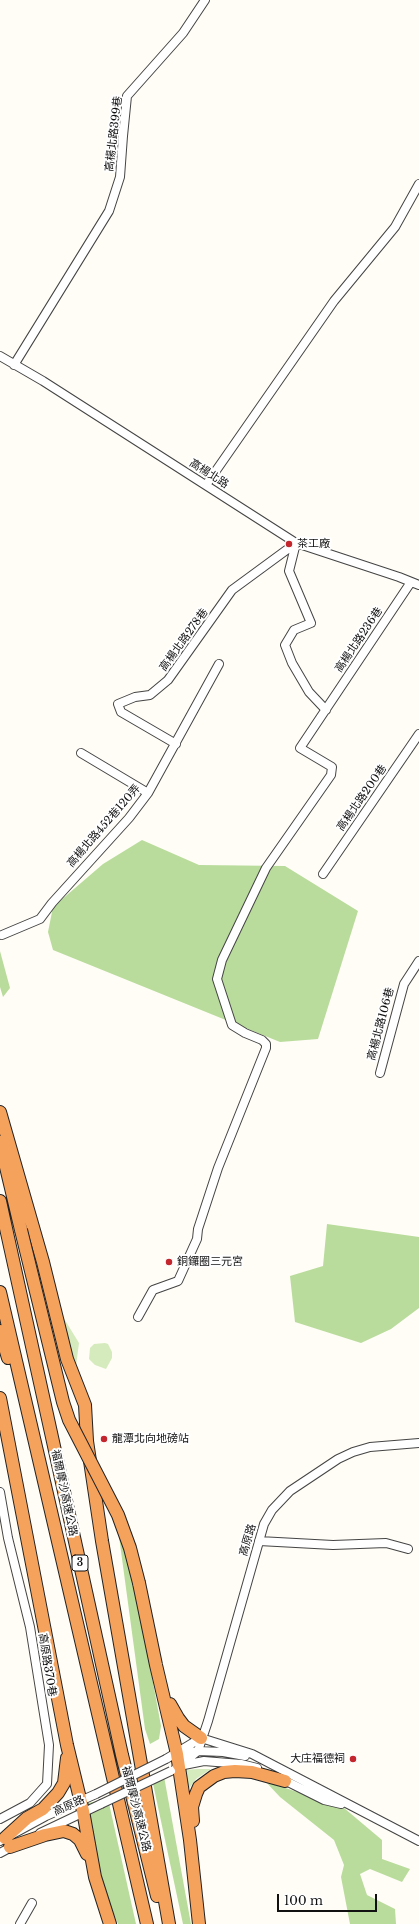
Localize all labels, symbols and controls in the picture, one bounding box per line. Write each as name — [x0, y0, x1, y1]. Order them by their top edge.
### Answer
street label: 高楊北路399巷 — [103, 96, 125, 172]
street label: 高楊北路 — [187, 456, 231, 492]
place label: 茶工廠 — [297, 537, 330, 551]
marker: 茶工廠 — [284, 539, 294, 549]
street label: 高楊北路236巷 — [332, 605, 386, 675]
street label: 高楊北路278巷 — [157, 606, 211, 674]
street label: 高楊北路200巷 — [334, 762, 390, 834]
street label: 高楊北路452巷120弄 — [65, 782, 143, 870]
street label: 高楊北路106巷 — [365, 986, 397, 1062]
place label: 銅鑼圈三元宮 — [177, 1255, 243, 1269]
marker: 銅鑼圈三元宮 — [164, 1257, 174, 1267]
place label: 龍潭北向地磅站 — [112, 1432, 189, 1446]
marker: 龍潭北向地磅站 — [99, 1434, 109, 1444]
street label: 福爾摩沙高速公路 — [48, 1449, 80, 1537]
street label: 高原路 — [237, 1522, 259, 1558]
road number: 3 — [72, 1555, 88, 1571]
street label: 高原路370巷 — [35, 1632, 59, 1698]
place label: 大庄福德祠 — [290, 1752, 345, 1766]
marker: 大庄福德祠 — [348, 1754, 358, 1764]
street label: 福爾摩沙高速公路 — [119, 1765, 153, 1853]
street label: 高原路 — [51, 1793, 87, 1819]
scale bar — [279, 1886, 379, 1912]
text: 100 m — [284, 1893, 323, 1908]

